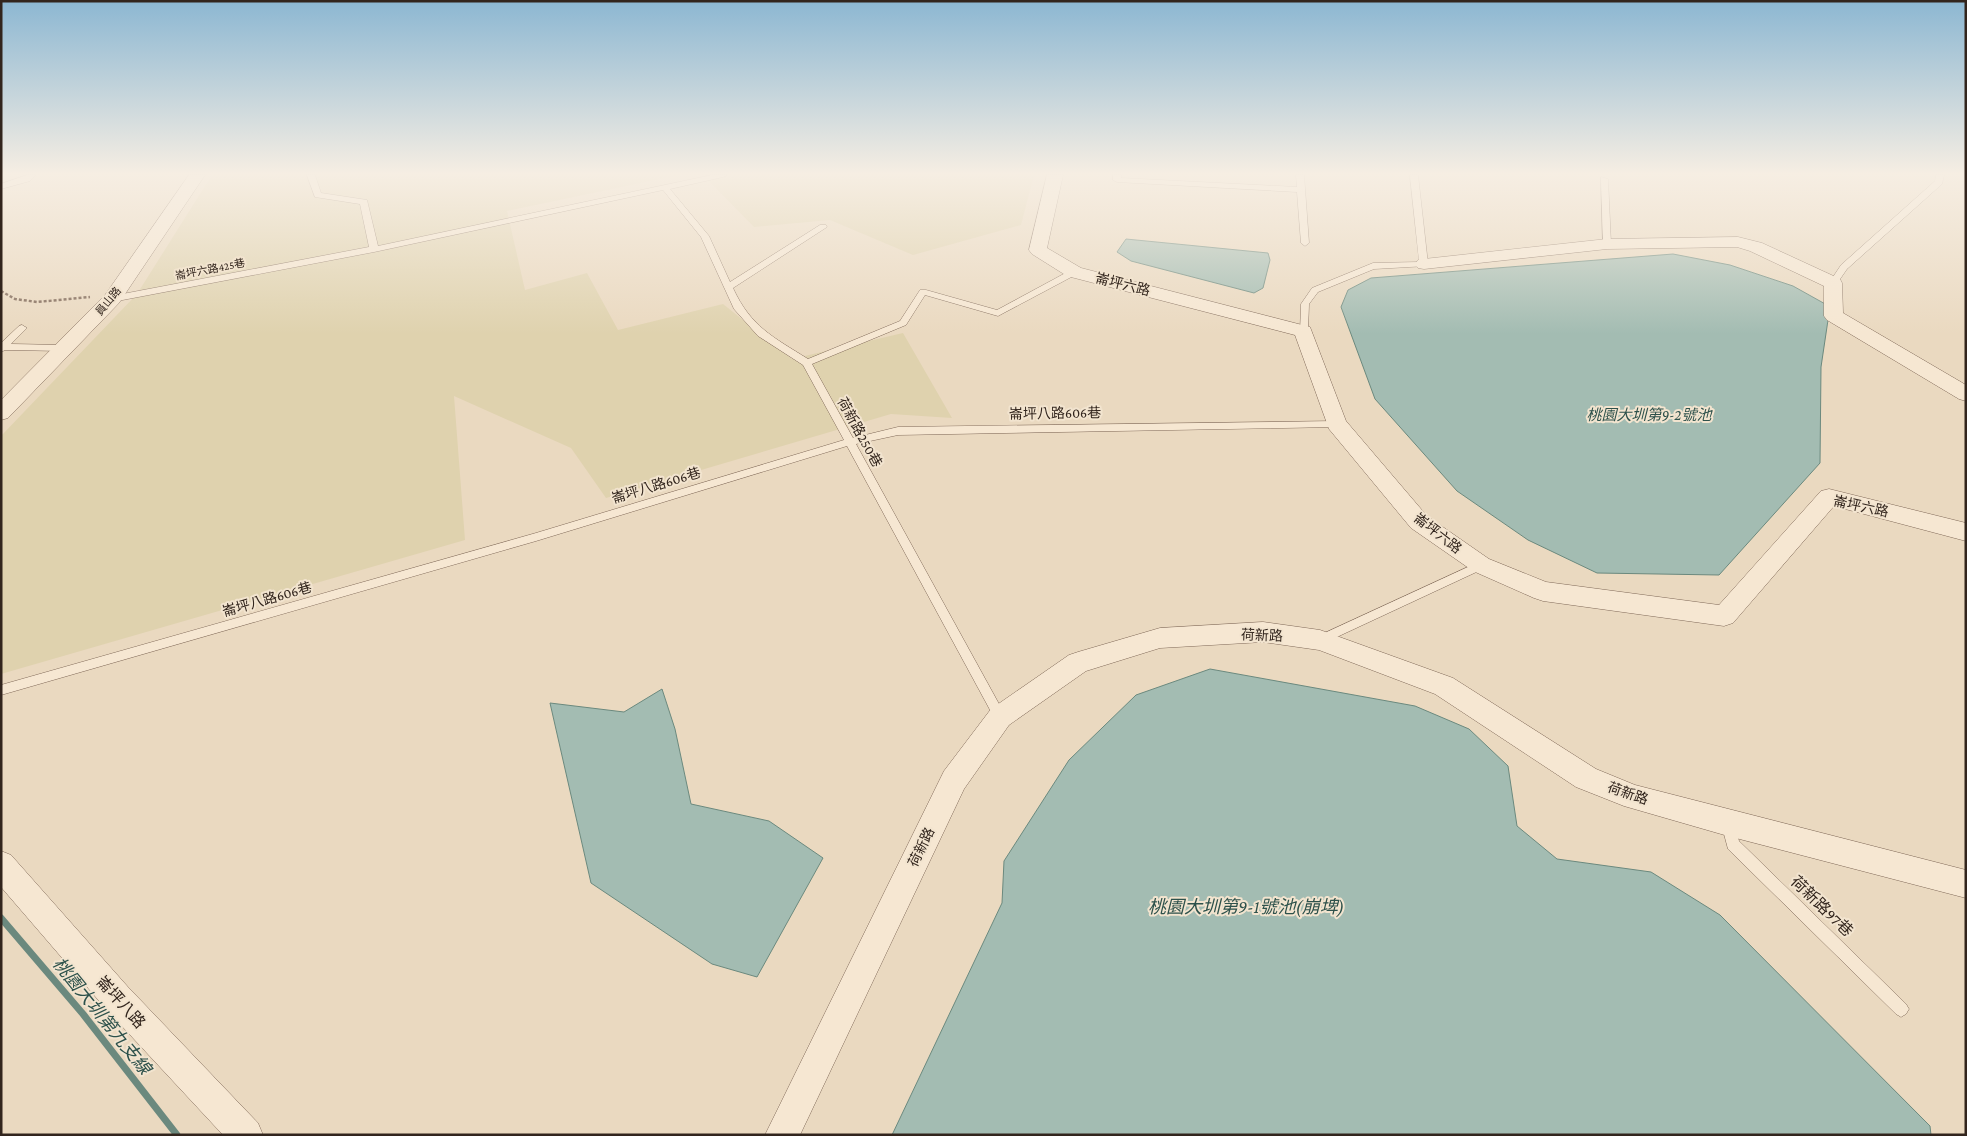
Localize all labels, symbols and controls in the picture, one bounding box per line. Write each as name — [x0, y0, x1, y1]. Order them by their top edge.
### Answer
street label: 崙坪六路425巷 — [174, 256, 246, 282]
street label: 崙坪六路 — [1094, 269, 1152, 299]
street label: 員山路 — [93, 285, 123, 317]
street label: 荷新路250巷 — [834, 394, 886, 470]
street label: 崙坪八路606巷 — [1009, 404, 1101, 422]
water label: 桃園大圳第9-2號池 — [1586, 407, 1714, 423]
street label: 崙坪八路606巷 — [610, 464, 702, 506]
street label: 崙坪六路 — [1832, 492, 1890, 520]
street label: 崙坪六路 — [1411, 509, 1465, 557]
street label: 崙坪八路606巷 — [221, 579, 313, 619]
street label: 荷新路 — [1241, 626, 1283, 644]
street label: 荷新路 — [1606, 779, 1650, 807]
street label: 荷新路 — [905, 825, 937, 869]
street label: 荷新路97巷 — [1788, 872, 1856, 940]
water label: 桃園大圳第9-1號池(崩埤) — [1148, 897, 1344, 918]
water label: 桃園大圳第九支線 — [49, 954, 156, 1080]
street label: 崙坪八路 — [93, 973, 149, 1031]

